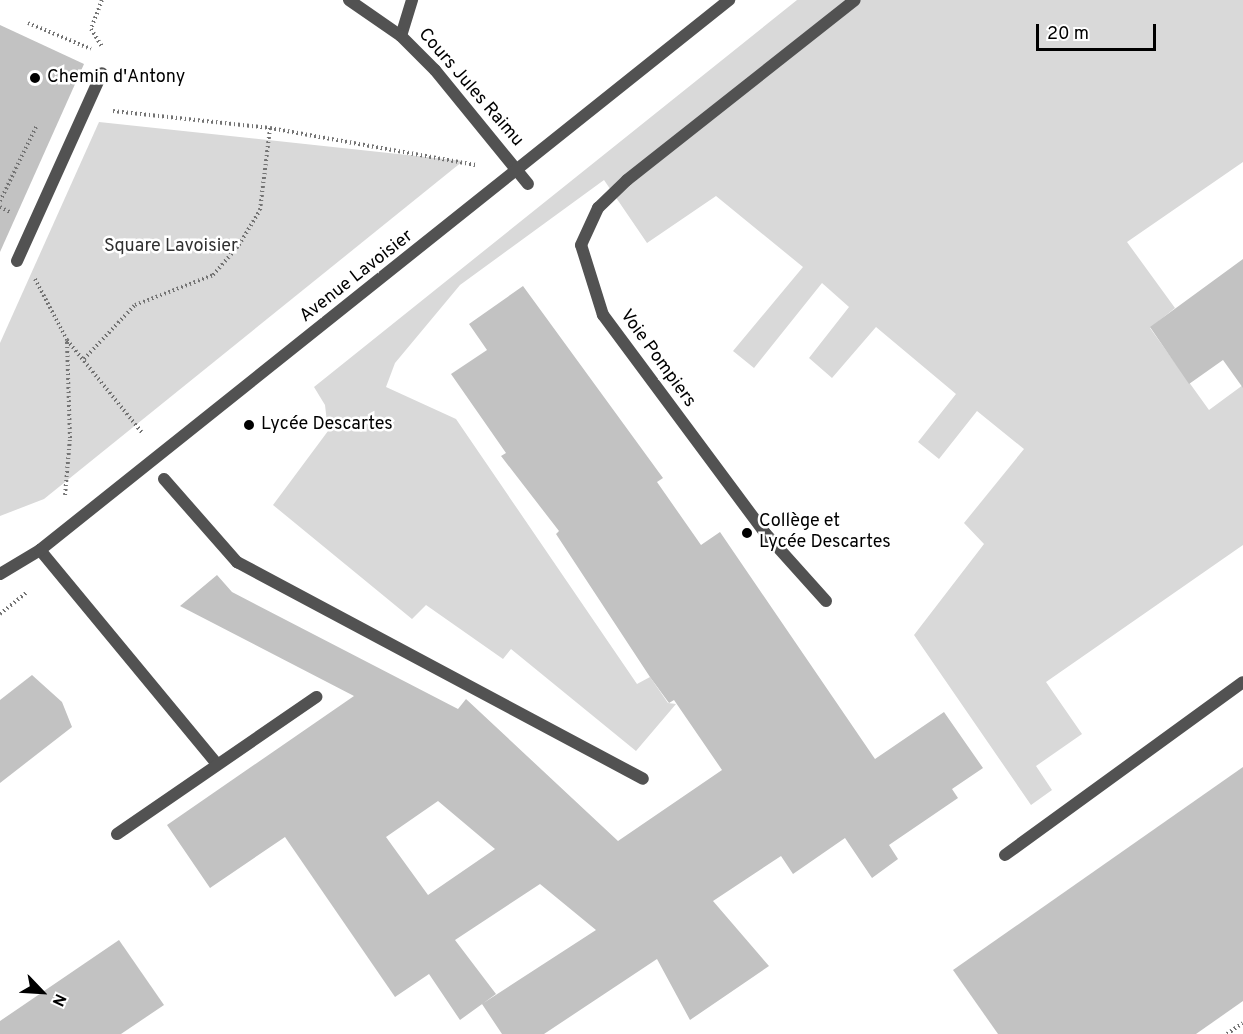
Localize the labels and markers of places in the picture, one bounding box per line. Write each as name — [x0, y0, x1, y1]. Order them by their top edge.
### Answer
place label: Chemin d'Antony — [47, 67, 185, 89]
marker: Chemin d'Antony — [28, 71, 42, 85]
place label: Lycée Descartes — [261, 414, 393, 436]
marker: Lycée Descartes — [242, 418, 256, 432]
place label: Collège et Lycée Descartes — [759, 512, 891, 554]
marker: Collège et Lycée Descartes — [740, 526, 754, 540]

